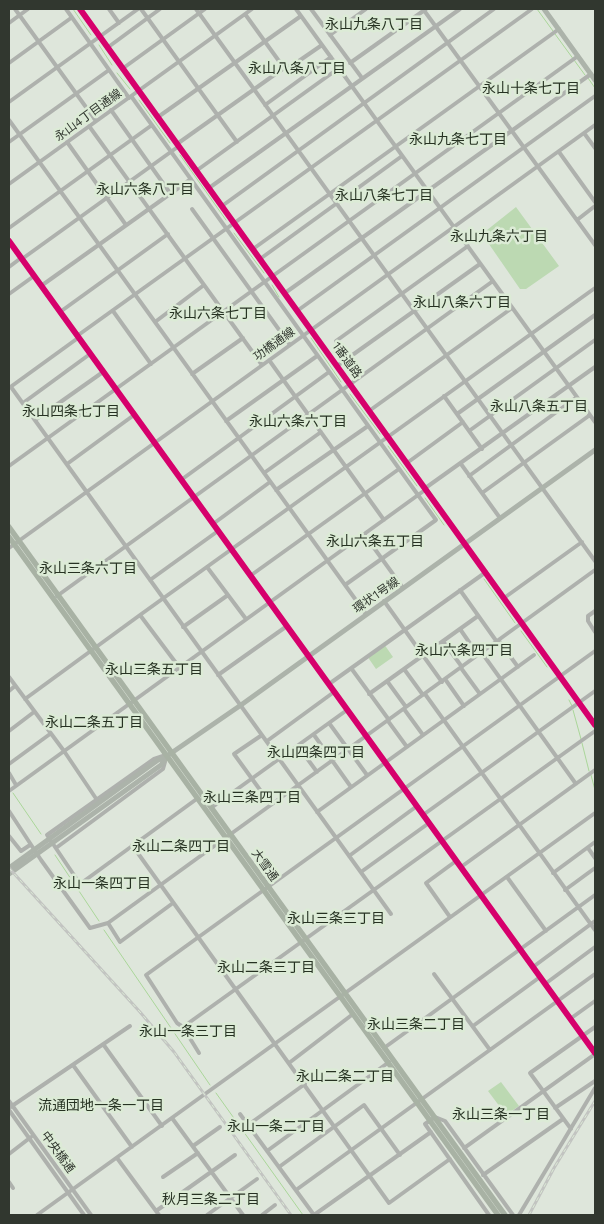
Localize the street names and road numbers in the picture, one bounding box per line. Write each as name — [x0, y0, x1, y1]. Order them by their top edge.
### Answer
street label: 永山4丁目通線 — [52, 86, 124, 144]
street label: 功橋通線 — [250, 324, 298, 364]
street label: 1番道路 — [329, 339, 365, 381]
street label: 環状1号線 — [350, 574, 402, 616]
street label: 大雪通 — [249, 846, 281, 884]
street label: 中央橋通 — [38, 1128, 78, 1176]

